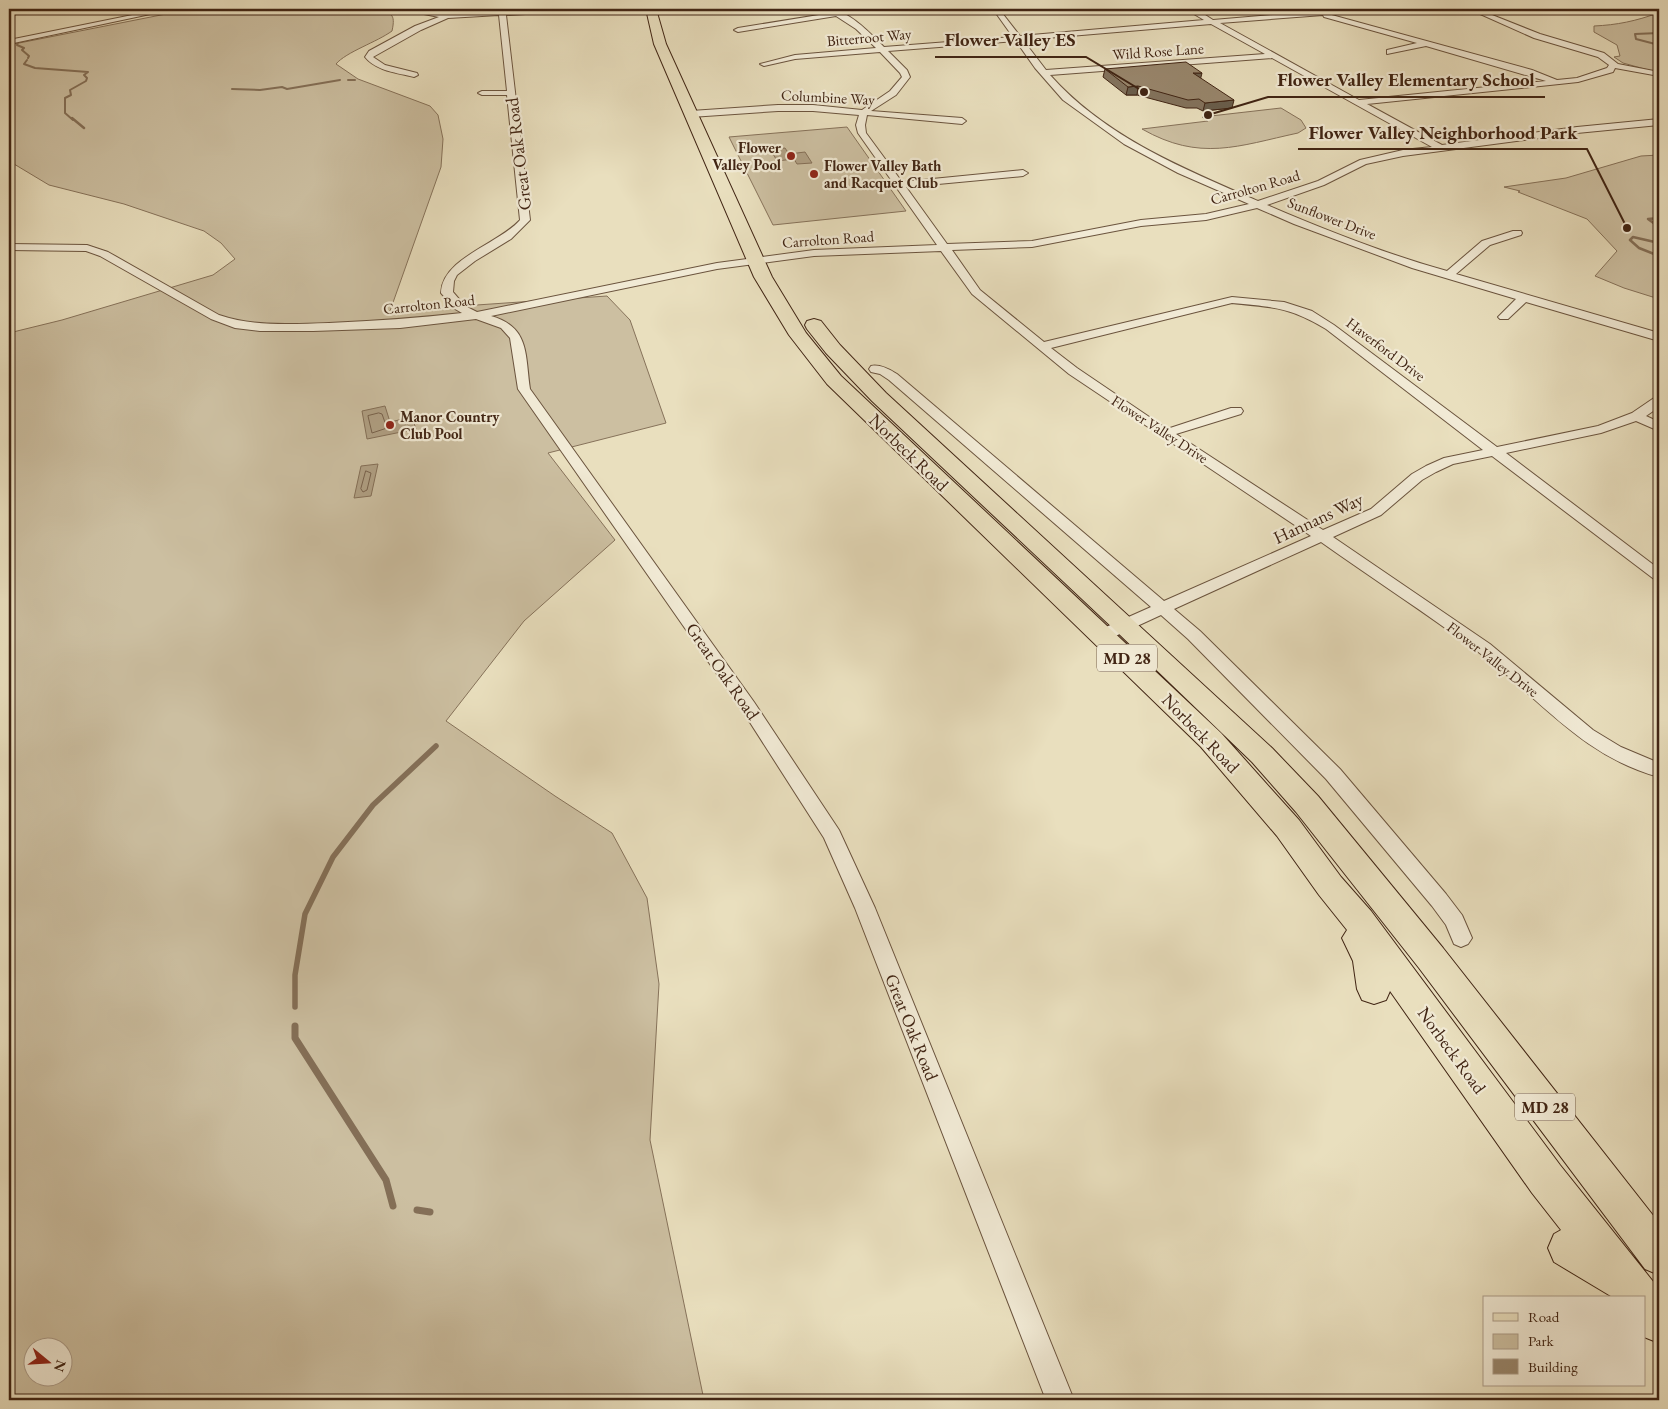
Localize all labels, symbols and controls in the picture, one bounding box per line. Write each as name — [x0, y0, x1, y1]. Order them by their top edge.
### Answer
callout: Flower Valley ES — [935, 23, 1086, 57]
street label: Bitterroot Way — [826, 24, 913, 50]
text: Flower Valley ES — [944, 27, 1076, 52]
street label: Wild Rose Lane — [1112, 38, 1205, 64]
callout: Flower Valley Elementary School — [1268, 63, 1545, 97]
text: Flower Valley Elementary School — [1277, 67, 1535, 92]
street label: Columbine Way — [781, 85, 876, 109]
street label: Great Oak Road — [500, 96, 536, 212]
callout: Flower Valley Neighborhood Park — [1298, 115, 1587, 149]
text: Flower Valley Neighborhood Park — [1308, 120, 1578, 145]
place label: Flower Valley Pool — [712, 138, 782, 174]
marker: Flower Valley Pool — [785, 150, 797, 162]
place label: Flower Valley Bath and Racquet Club — [824, 156, 942, 192]
street label: Carrolton Road — [1208, 165, 1302, 209]
marker: Flower Valley Bath and Racquet Club — [808, 168, 820, 180]
street label: Sunflower Drive — [1285, 192, 1379, 244]
street label: Carrolton Road — [781, 226, 875, 252]
street label: Carrolton Road — [382, 290, 476, 318]
street label: Haverford Drive — [1343, 313, 1430, 385]
street label: Flower Valley Drive — [1108, 391, 1212, 467]
place label: Manor Country Club Pool — [400, 407, 500, 443]
street label: Norbeck Road — [864, 408, 954, 496]
marker: Manor Country Club Pool — [384, 419, 396, 431]
street label: Hannans Way — [1269, 487, 1367, 549]
street label: Flower Valley Drive — [1443, 617, 1543, 701]
street label: Great Oak Road — [681, 618, 765, 725]
road number: MD 28 — [1097, 644, 1157, 671]
street label: Norbeck Road — [1157, 688, 1245, 778]
street label: Great Oak Road — [880, 970, 944, 1085]
street label: Norbeck Road — [1413, 1002, 1492, 1099]
road number: MD 28 — [1515, 1094, 1575, 1120]
legend — [1483, 1296, 1646, 1386]
text: Road — [1528, 1307, 1560, 1326]
text: Park — [1528, 1331, 1555, 1350]
north arrow — [22, 1336, 72, 1386]
text: Building — [1528, 1357, 1578, 1376]
text: N — [50, 1358, 71, 1375]

